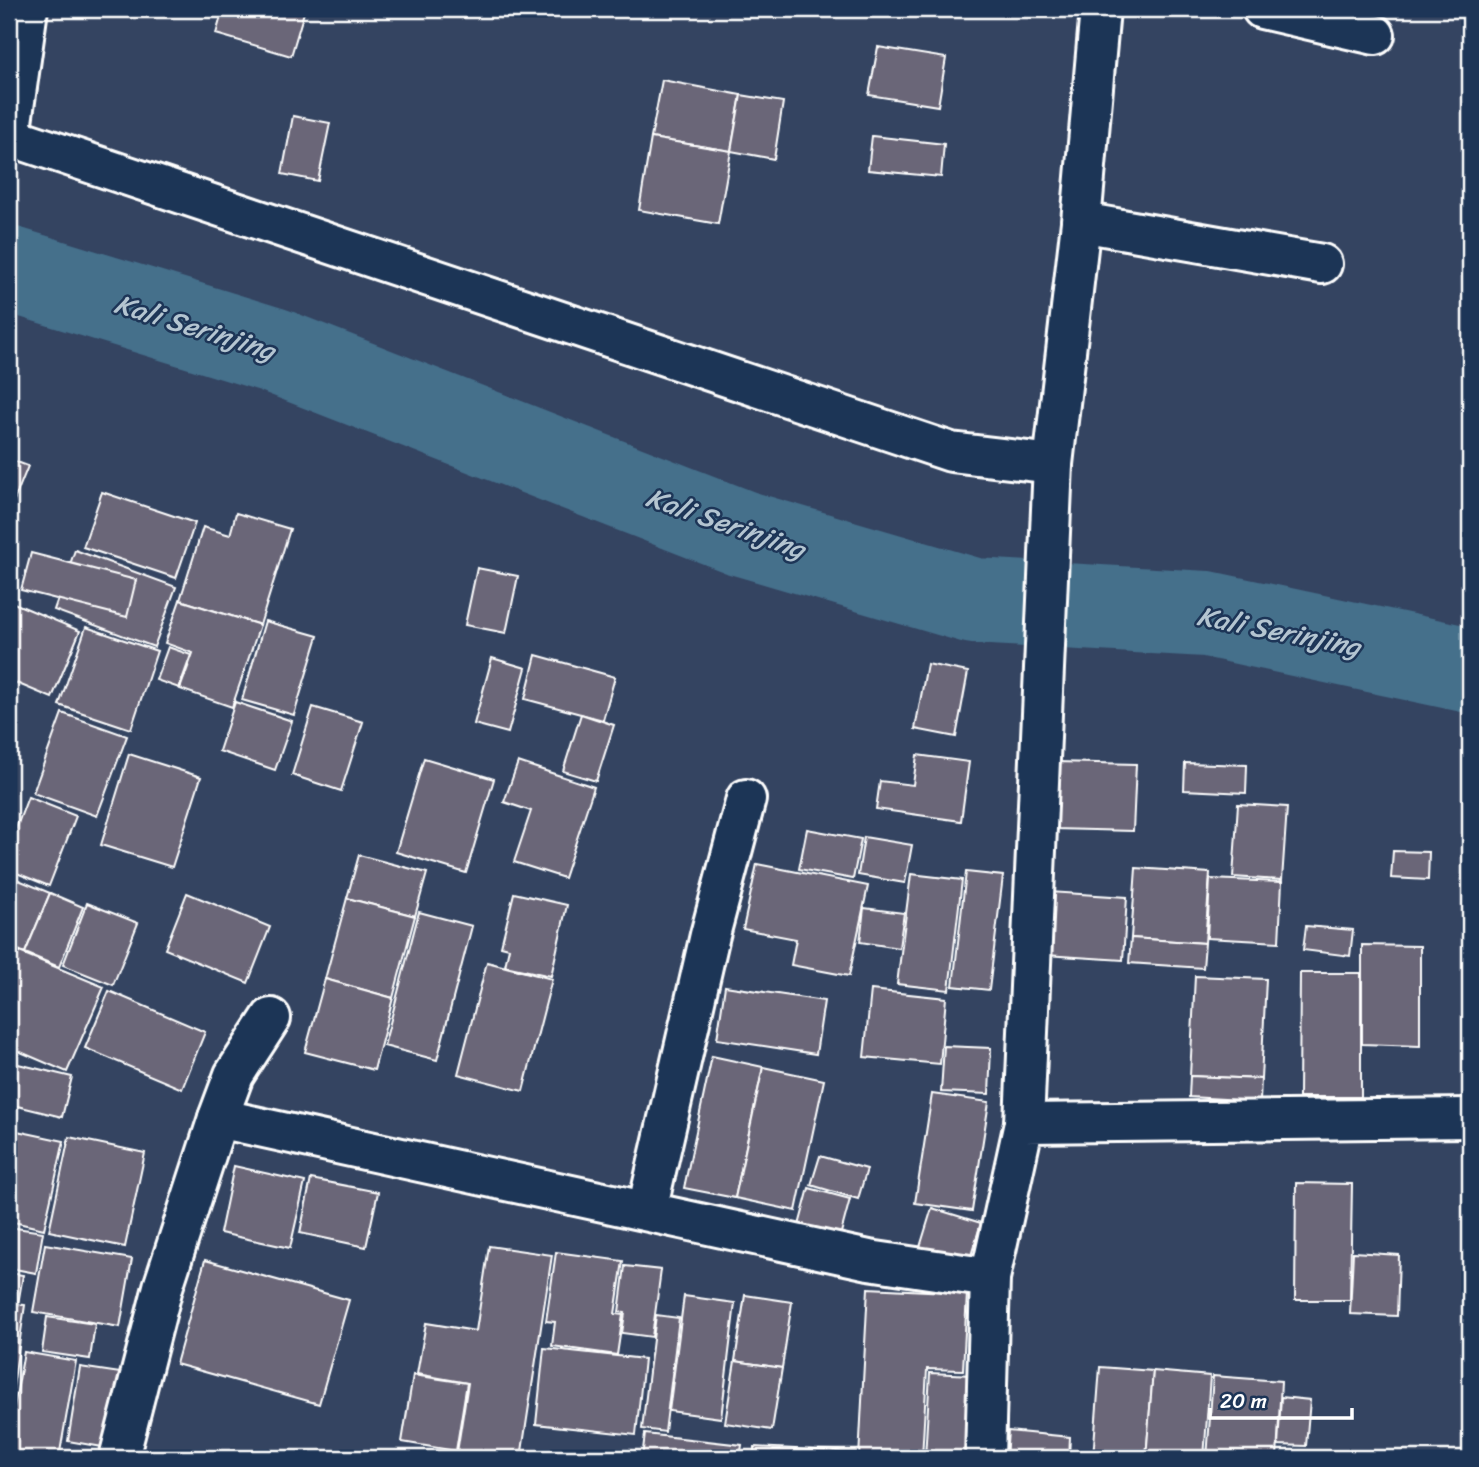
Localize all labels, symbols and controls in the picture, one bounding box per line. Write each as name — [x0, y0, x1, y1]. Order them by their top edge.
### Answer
water label: Kali Serinjing — [109, 279, 283, 375]
water label: Kali Serinjing — [640, 473, 814, 574]
water label: Kali Serinjing — [1193, 591, 1367, 671]
scale bar — [1210, 1376, 1351, 1420]
text: 20 m — [1220, 1382, 1267, 1420]

